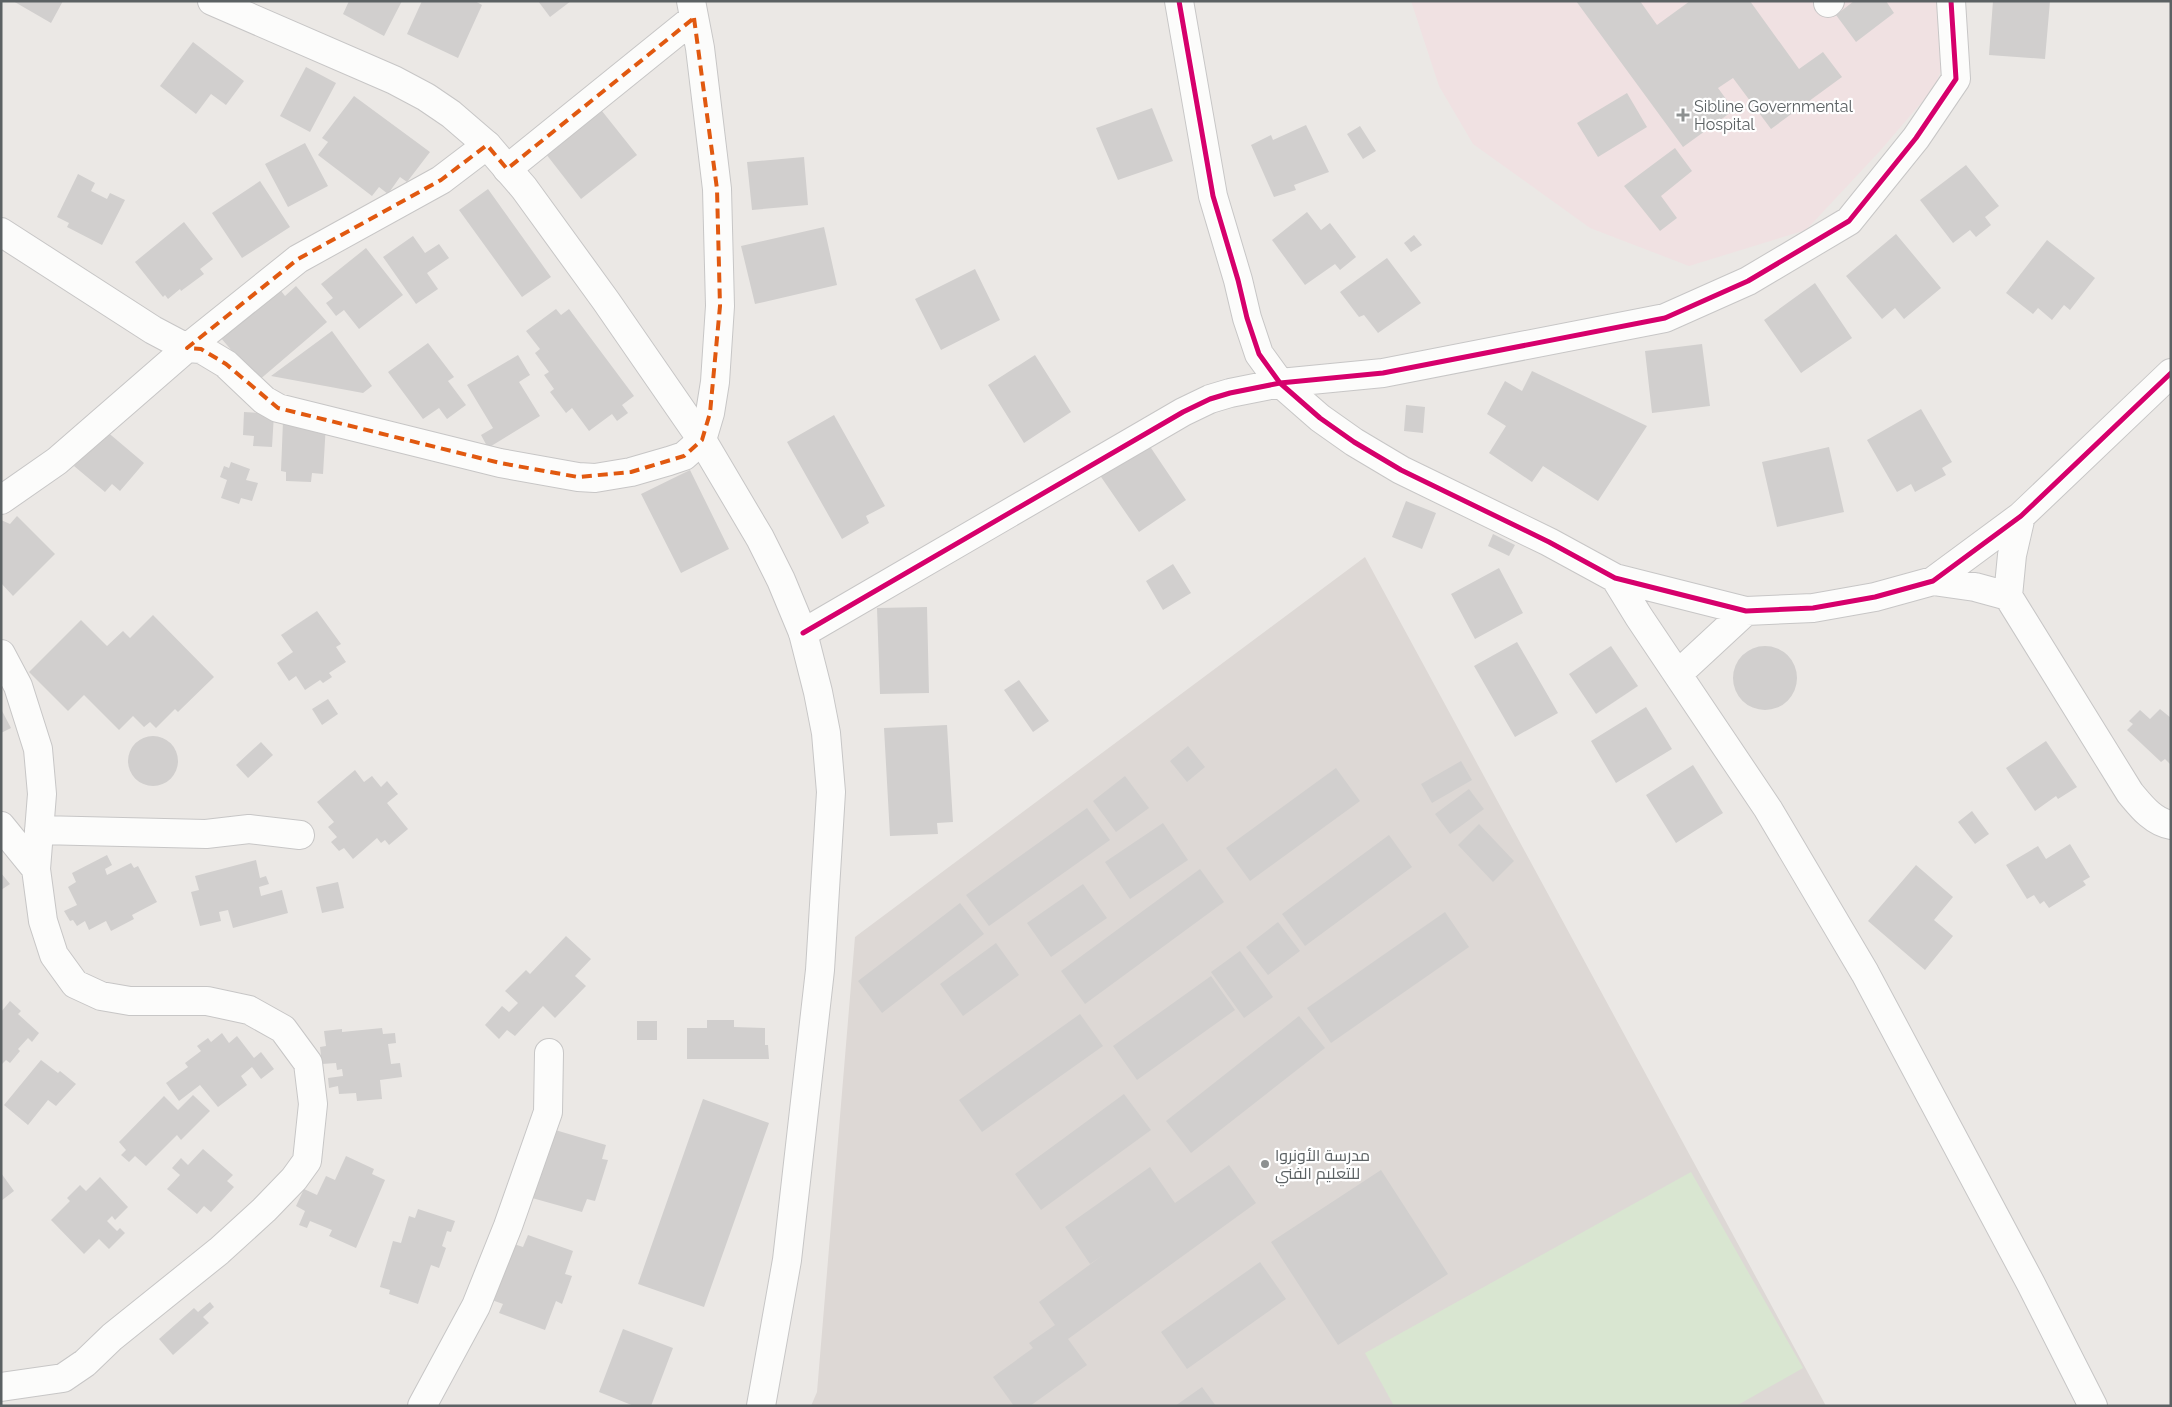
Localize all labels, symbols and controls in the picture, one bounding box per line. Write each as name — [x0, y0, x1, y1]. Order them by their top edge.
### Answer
place label: Sibline Governmental Hospital — [1694, 97, 1853, 134]
marker: Sibline Governmental Hospital — [1676, 108, 1690, 122]
place label: مدرسة الأونروا للتعليم الفني — [1275, 1146, 1370, 1187]
marker: مدرسة الأونروا للتعليم الفني — [1259, 1158, 1271, 1170]

